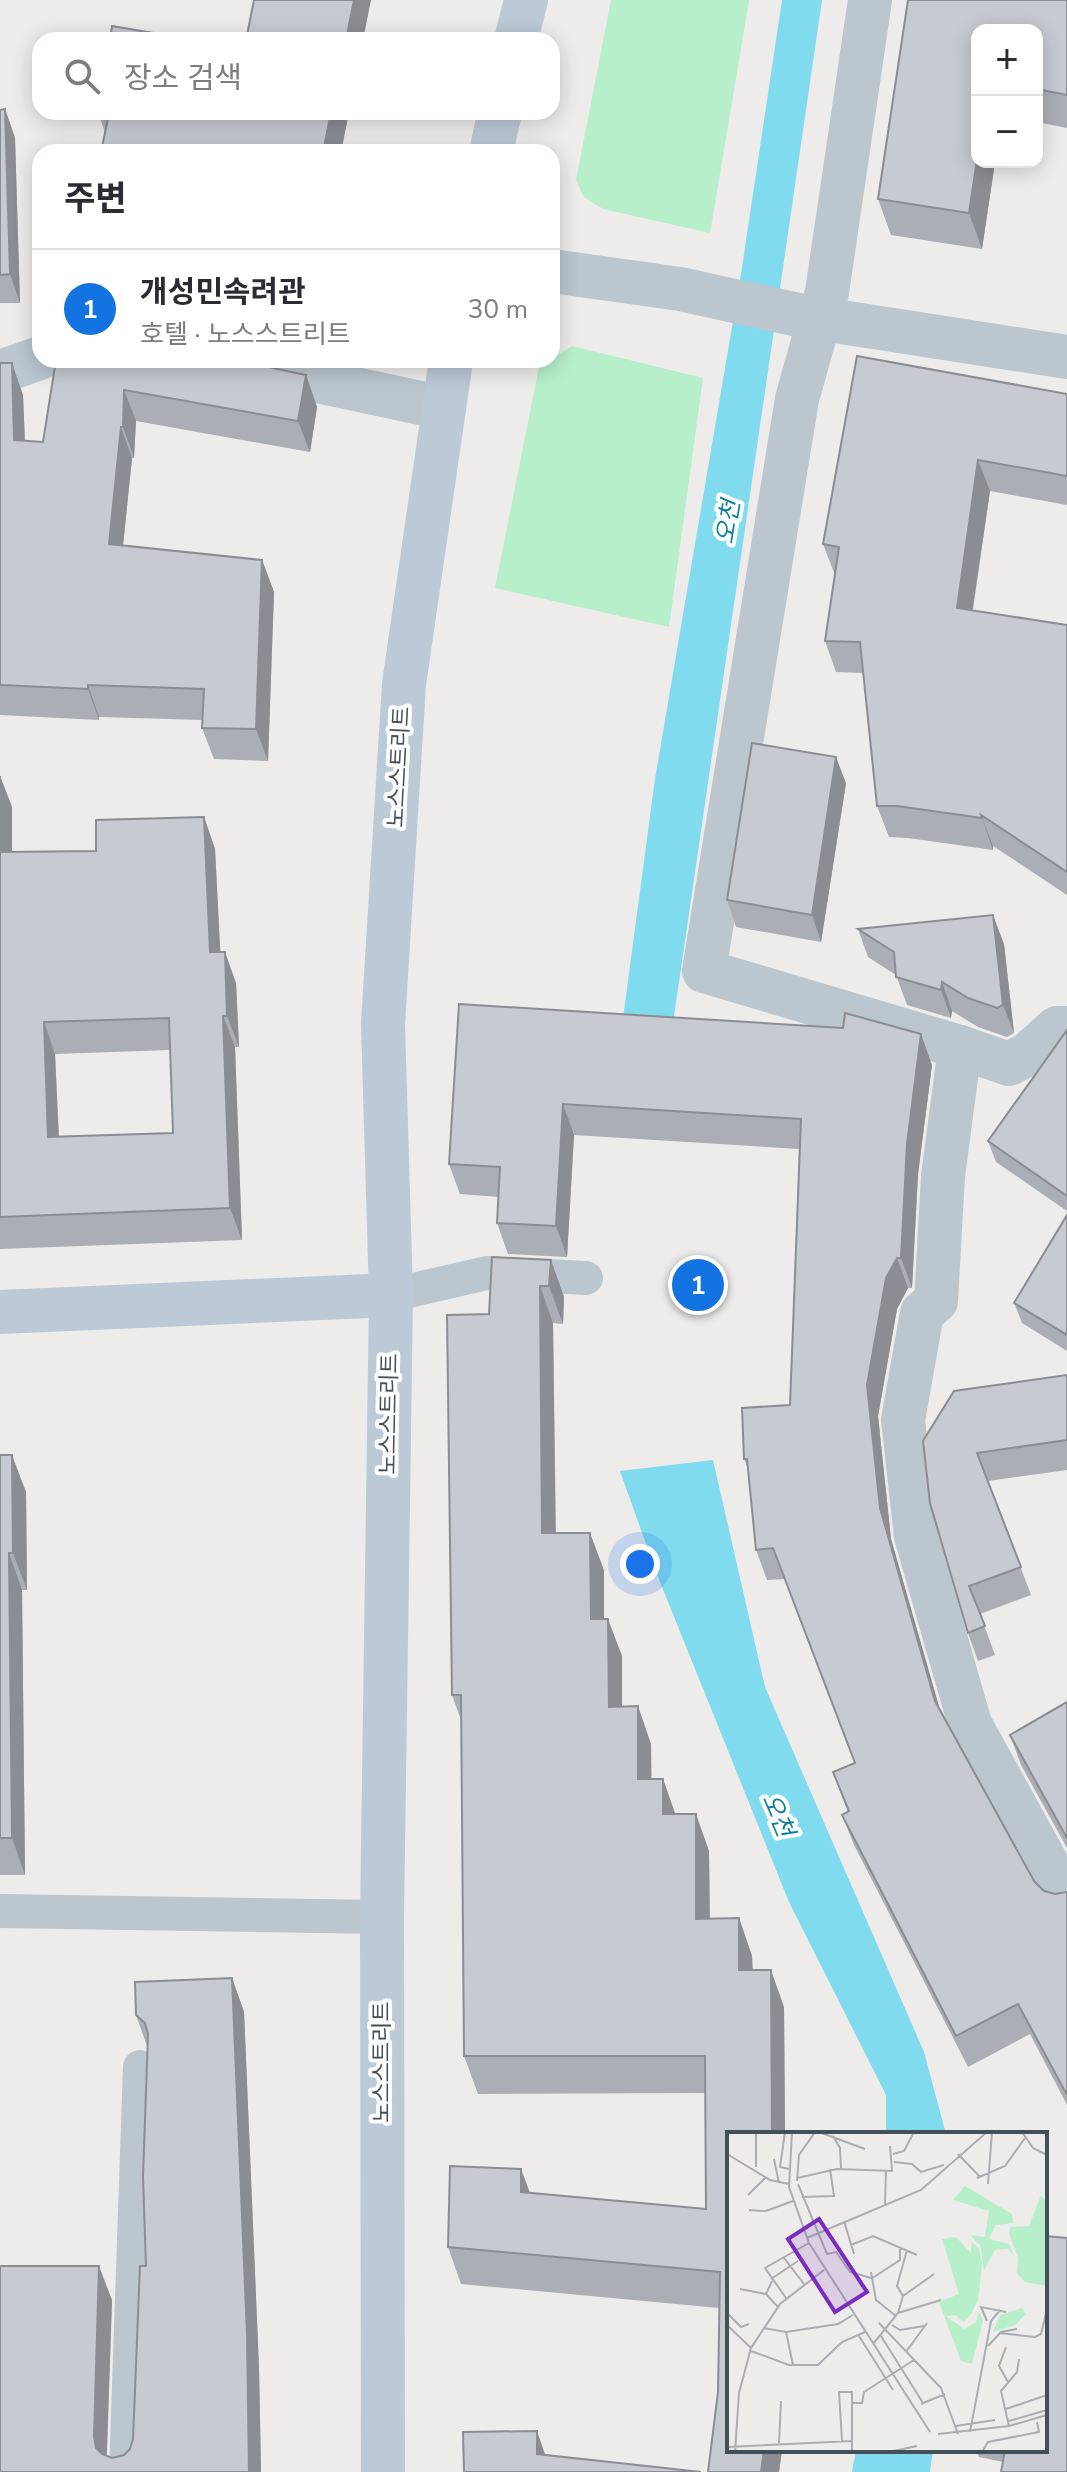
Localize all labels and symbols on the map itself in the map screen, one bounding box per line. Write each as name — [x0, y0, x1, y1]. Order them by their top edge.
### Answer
water label: 오천 — [709, 495, 748, 546]
street label: 노스스트리트 — [381, 706, 417, 828]
pin: 1 — [672, 1255, 724, 1315]
street label: 노스스트리트 — [373, 1353, 405, 1475]
your location — [620, 1544, 660, 1584]
water label: 오천 — [755, 1788, 802, 1844]
street label: 노스스트리트 — [367, 2001, 397, 2123]
inset map — [727, 2132, 1047, 2452]

